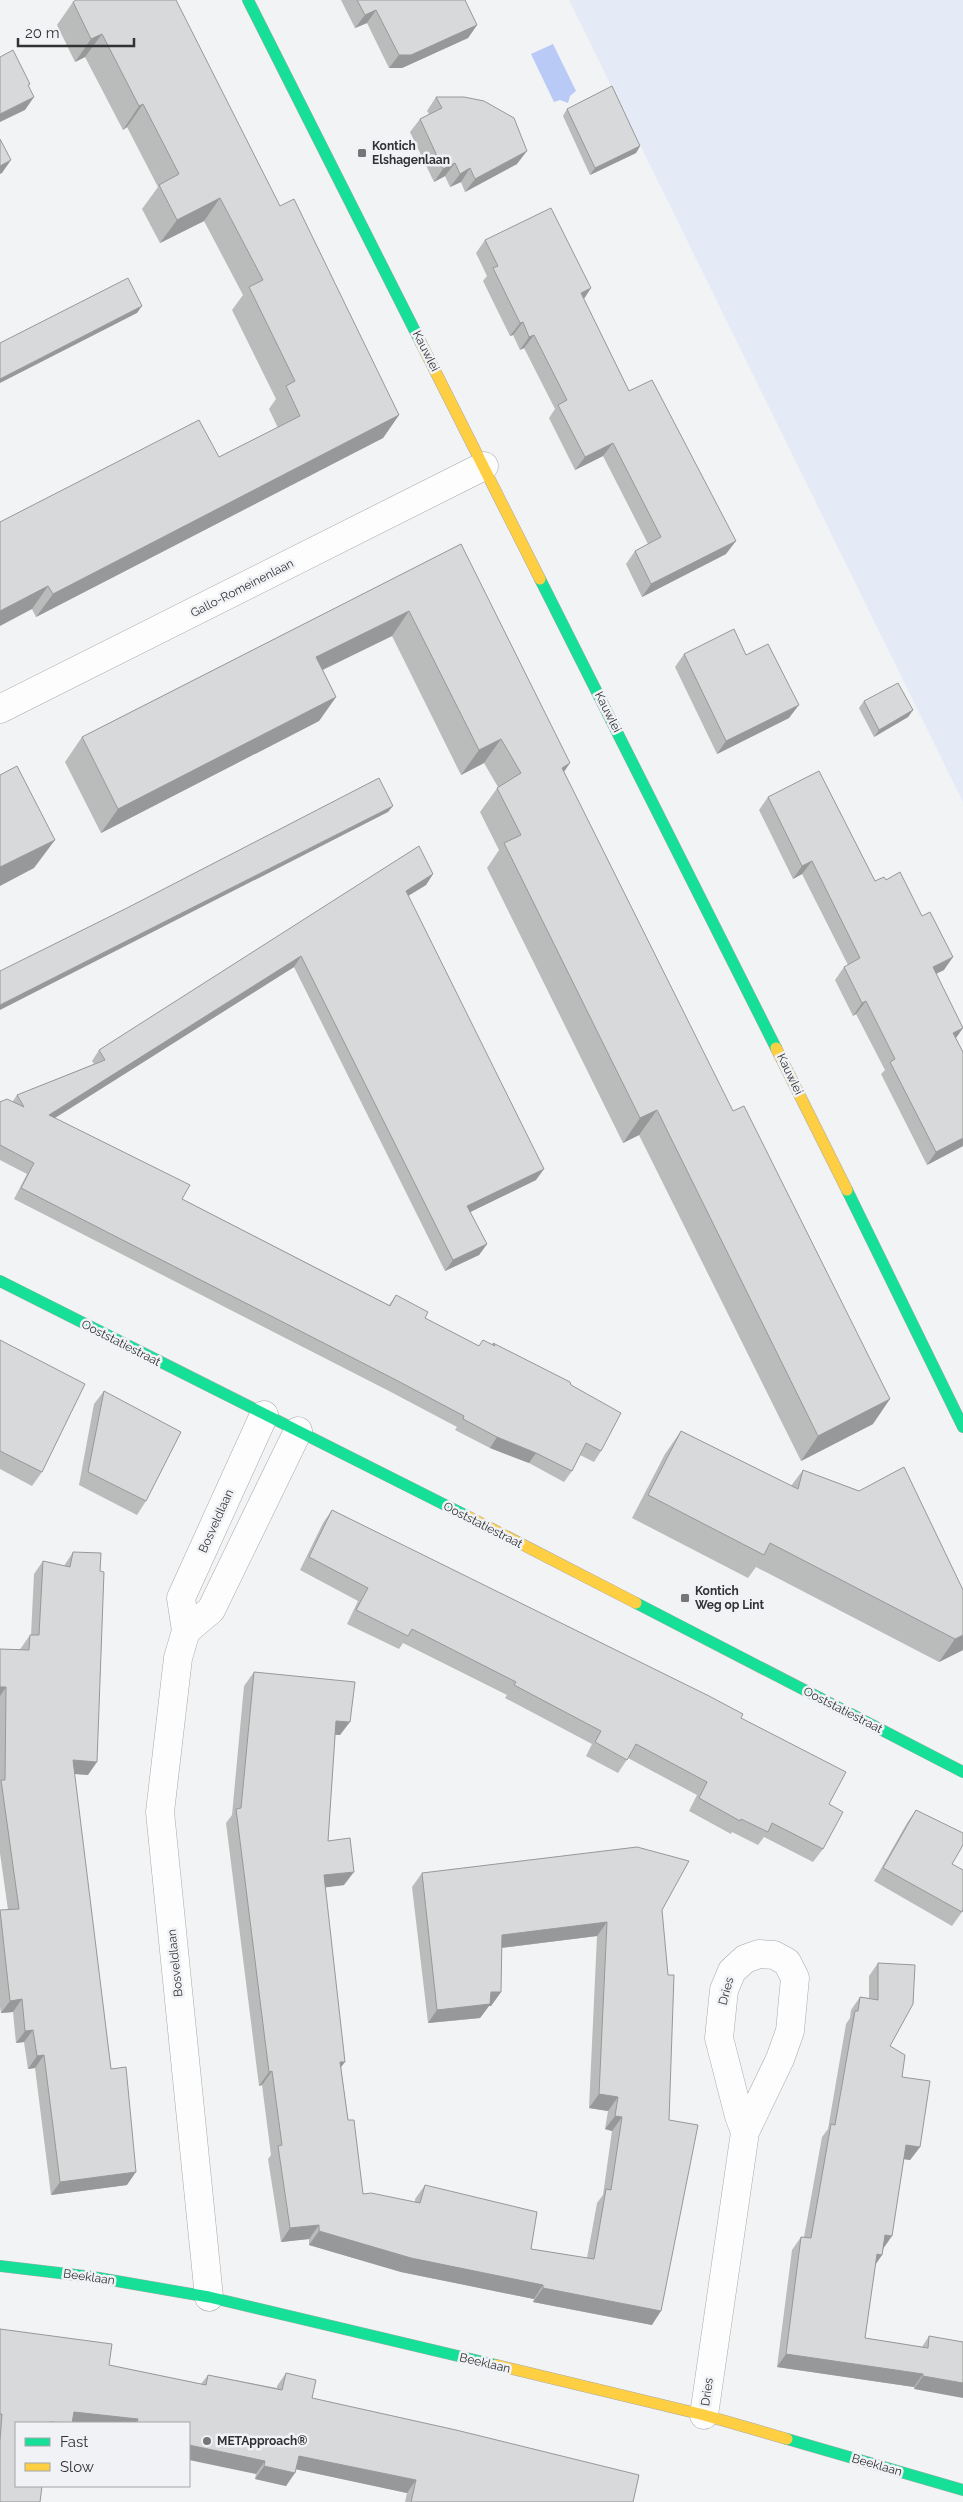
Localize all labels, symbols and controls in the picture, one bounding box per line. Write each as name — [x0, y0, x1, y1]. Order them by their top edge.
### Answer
scale bar — [18, 15, 134, 47]
text: 20 m — [25, 24, 60, 42]
place label: Kontich Elshagenlaan — [372, 139, 450, 167]
marker: Kontich Elshagenlaan — [356, 147, 368, 159]
street label: Kauwlei — [410, 328, 442, 374]
street label: Gallo-Romeinenlaan — [188, 556, 296, 620]
street label: Kauwlei — [592, 689, 624, 735]
street label: Kauwlei — [774, 1051, 806, 1097]
street label: Ooststatiestraat — [79, 1317, 163, 1369]
street label: Bosveldlaan — [196, 1487, 236, 1555]
street label: Ooststatiestraat — [441, 1499, 525, 1551]
place label: Kontich Weg op Lint — [695, 1584, 765, 1612]
marker: Kontich Weg op Lint — [679, 1592, 691, 1604]
street label: Ooststatiestraat — [801, 1684, 885, 1736]
street label: Bosveldlaan — [164, 1928, 186, 1998]
street label: Dries — [716, 1975, 736, 2006]
street label: Beeklaan — [62, 2266, 116, 2288]
street label: Beeklaan — [458, 2350, 512, 2376]
street label: Dries — [698, 2377, 716, 2407]
legend — [15, 2422, 190, 2487]
text: Fast — [60, 2433, 88, 2451]
place label: METApproach® — [217, 2434, 307, 2448]
marker: METApproach® — [201, 2435, 213, 2447]
street label: Beeklaan — [850, 2451, 904, 2479]
text: Slow — [60, 2458, 94, 2476]

